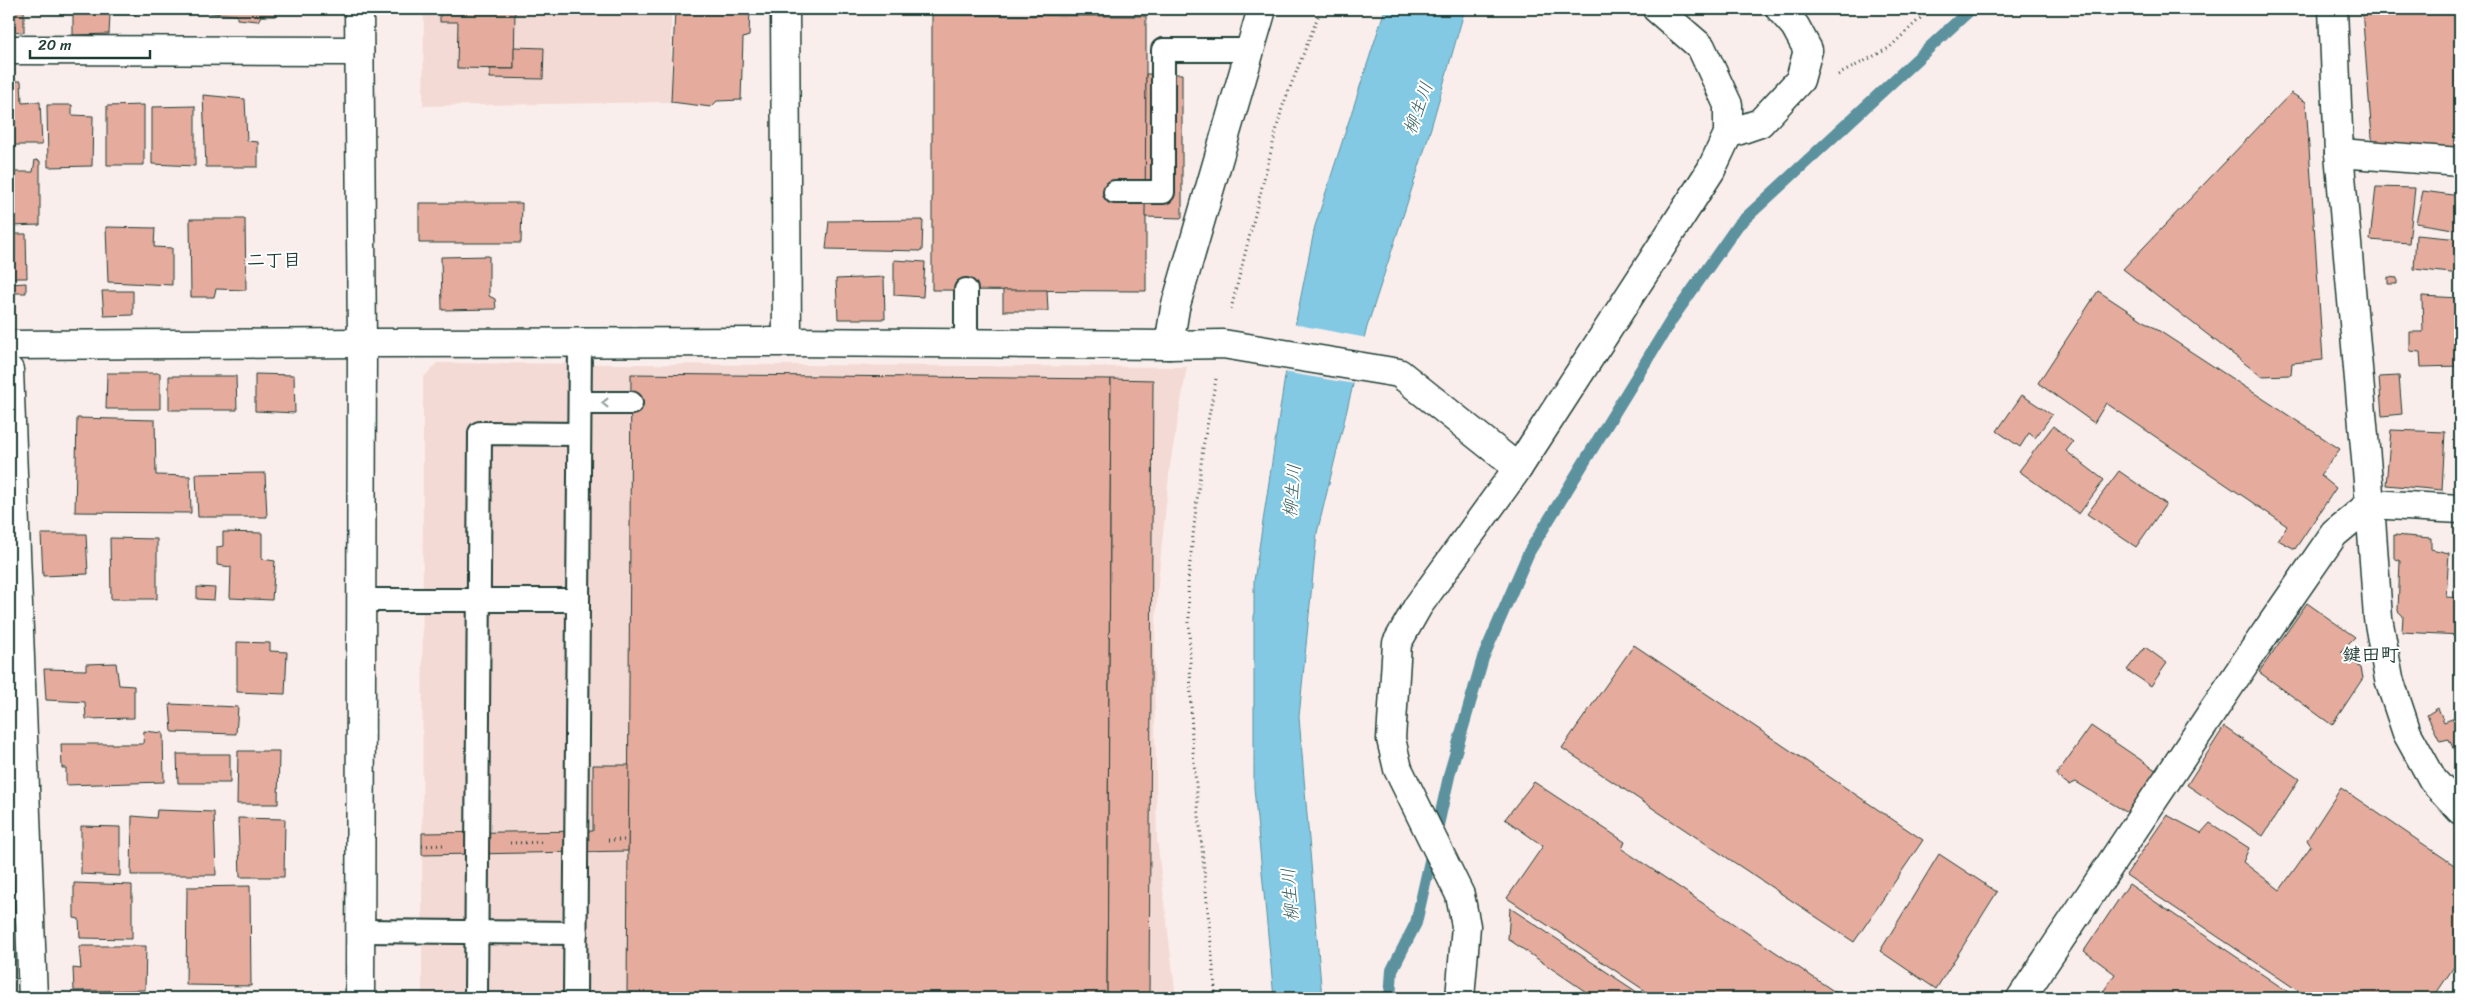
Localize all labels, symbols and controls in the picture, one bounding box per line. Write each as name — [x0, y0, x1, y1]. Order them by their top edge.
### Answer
scale bar — [30, 28, 150, 60]
text: 20 m — [38, 32, 72, 58]
water label: 柳生川 — [1394, 77, 1442, 139]
district label: 二丁目 — [247, 244, 301, 276]
one-way arrow — [601, 398, 609, 408]
water label: 柳生川 — [1274, 463, 1310, 519]
district label: 鍵田町 — [2342, 638, 2400, 671]
water label: 柳生川 — [1272, 867, 1308, 923]

